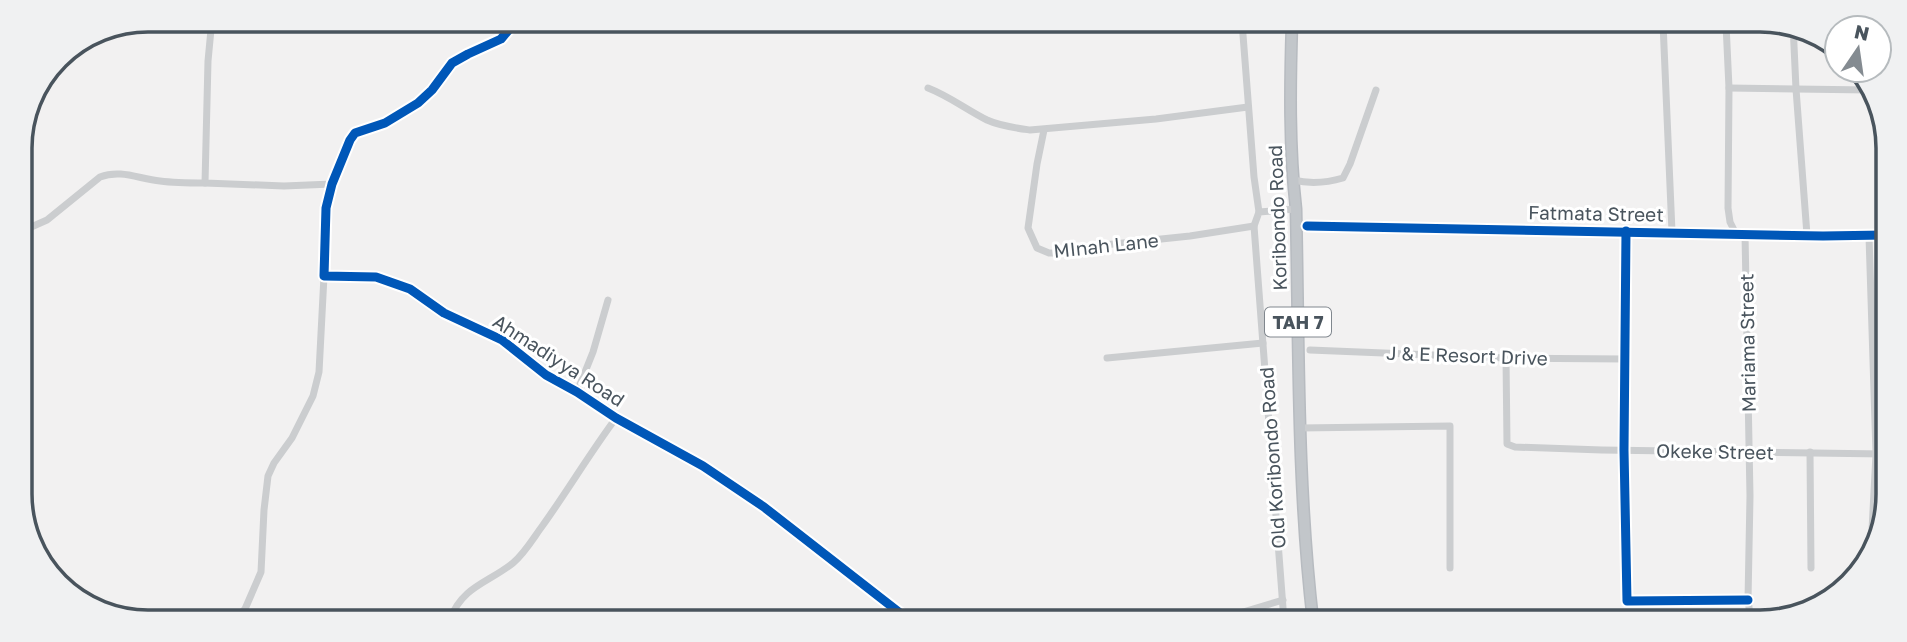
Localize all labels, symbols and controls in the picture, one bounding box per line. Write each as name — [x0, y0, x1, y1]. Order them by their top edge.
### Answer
north arrow — [1823, 14, 1893, 84]
text: N — [1852, 19, 1872, 45]
street label: Koribondo Road — [1263, 145, 1291, 291]
street label: Fatmata Street — [1528, 200, 1664, 226]
street label: MInah Lane — [1052, 228, 1160, 262]
street label: Mariama Street — [1734, 273, 1760, 413]
road number: TAH 7 — [1265, 308, 1331, 336]
street label: Ahmadiyya Road — [489, 309, 629, 411]
street label: J & E Resort Drive — [1386, 341, 1548, 369]
street label: Old Koribondo Road — [1254, 366, 1290, 550]
street label: Okeke Street — [1656, 438, 1774, 464]

